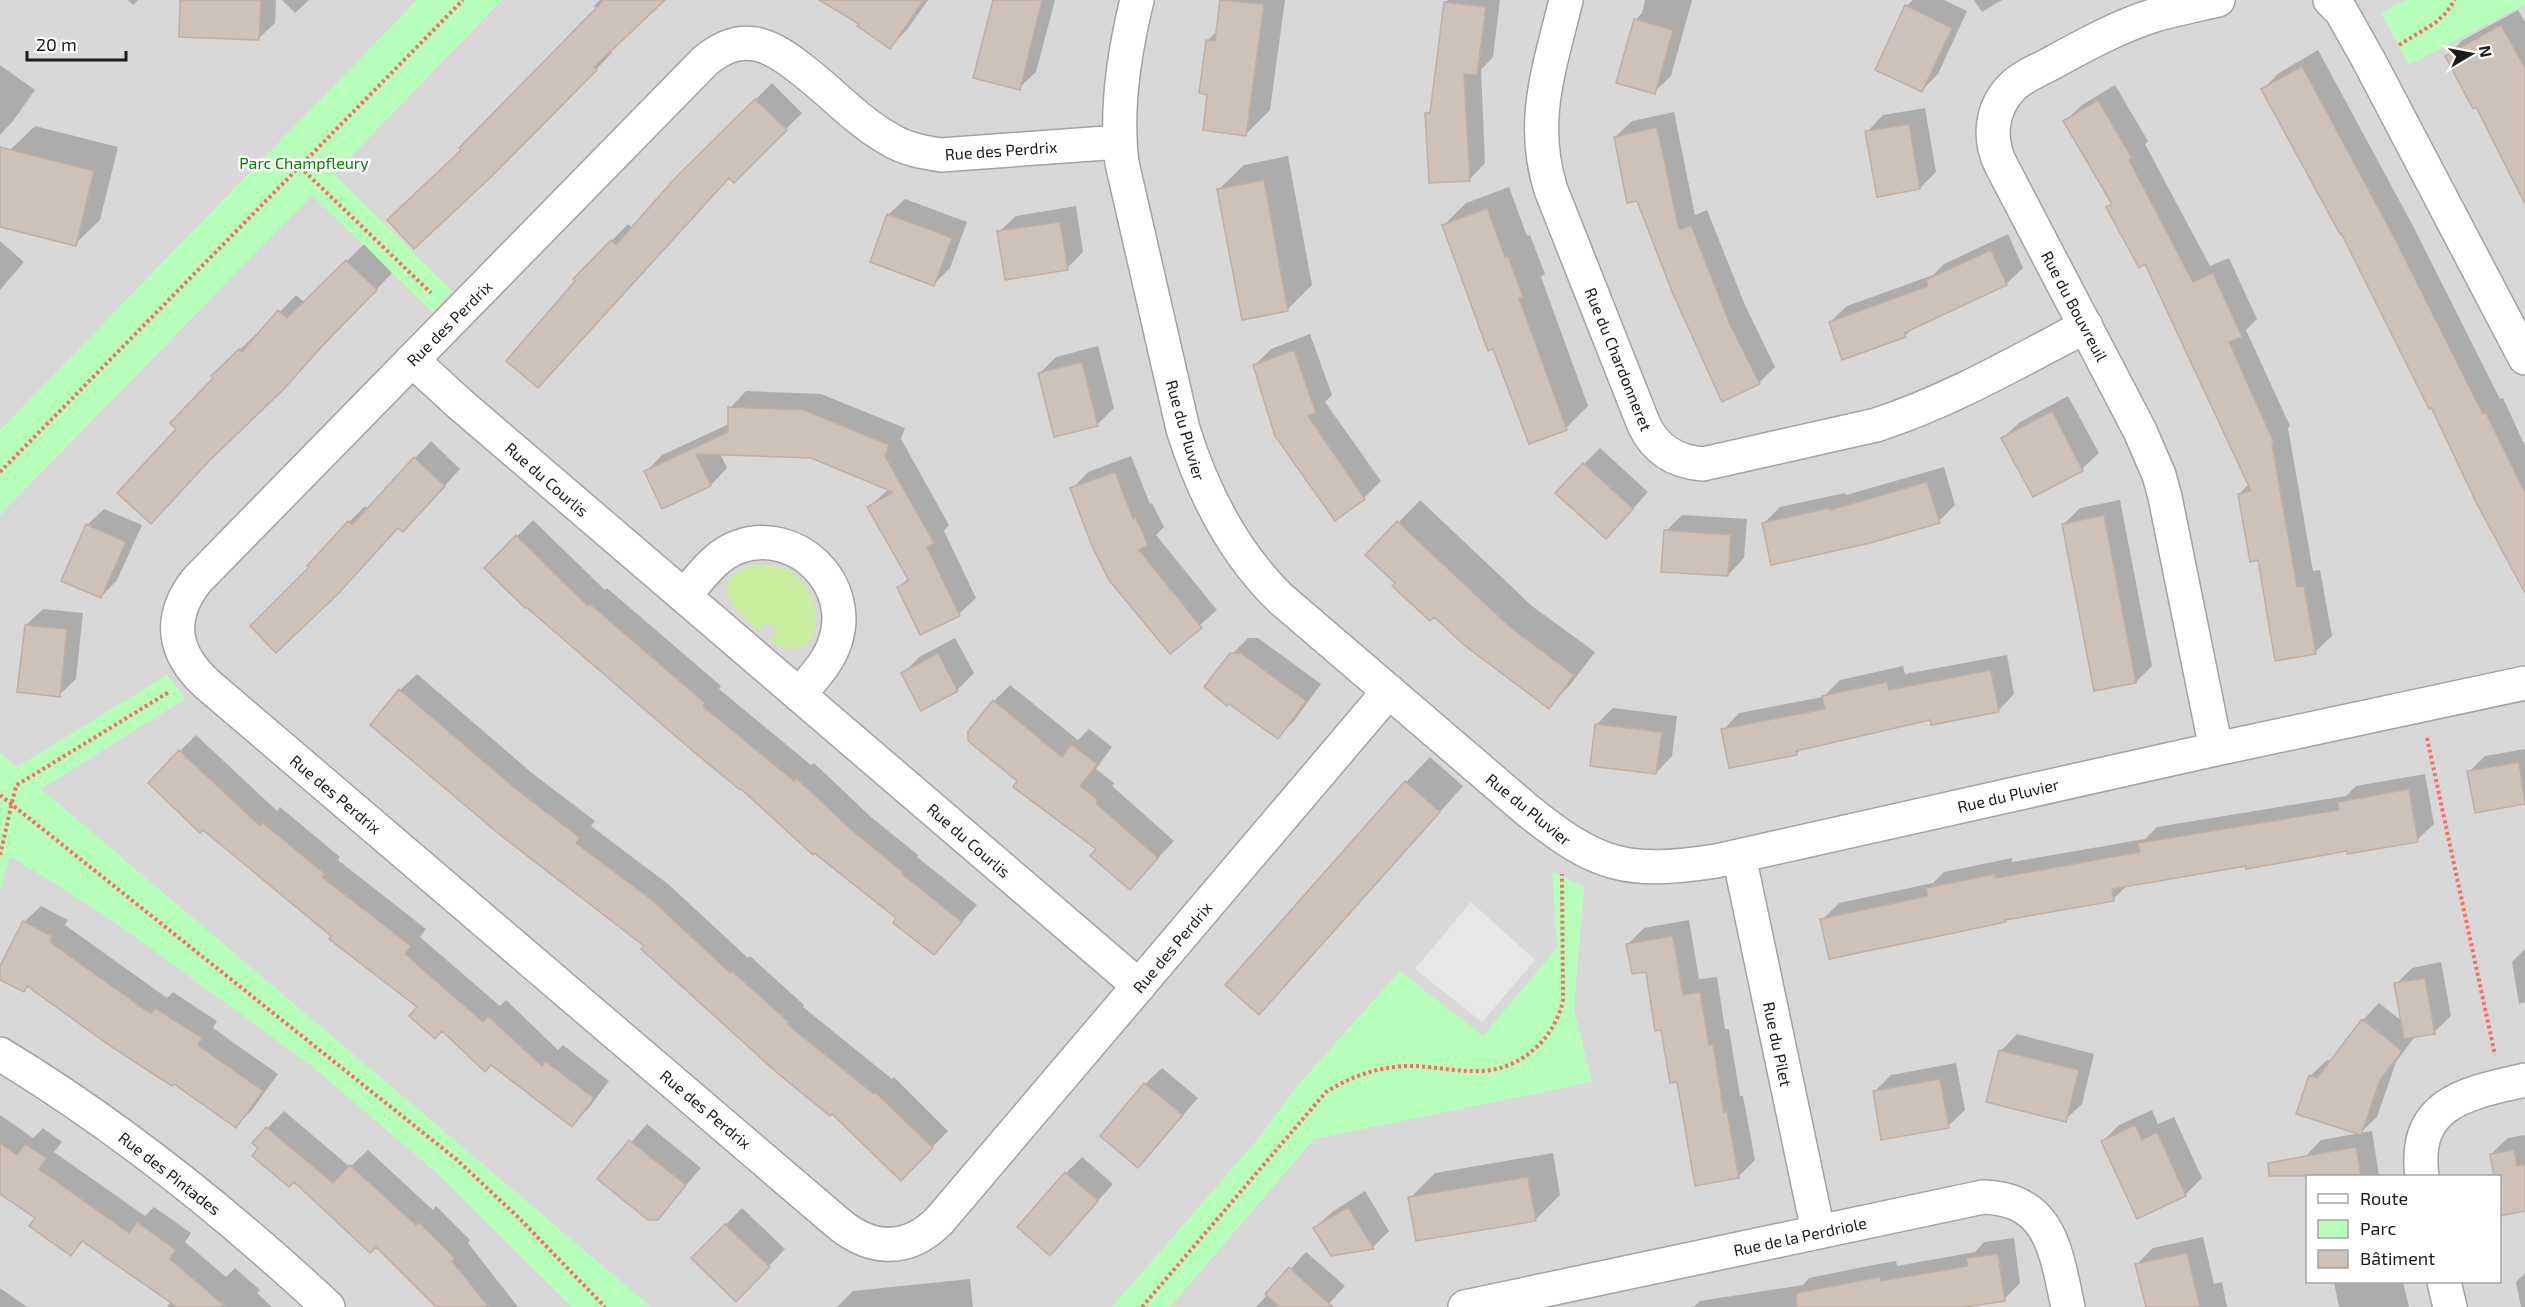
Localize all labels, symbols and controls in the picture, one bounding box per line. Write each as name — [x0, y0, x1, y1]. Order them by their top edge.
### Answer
scale bar — [27, 24, 126, 62]
north arrow — [2441, 24, 2501, 84]
text: 20 m — [36, 33, 77, 55]
text: N — [2476, 44, 2497, 59]
street label: Rue des Perdrix — [944, 137, 1058, 163]
park label: Parc Champfleury — [239, 153, 369, 172]
street label: Rue du Bouvreuil — [2038, 248, 2112, 365]
street label: Rue des Perdrix — [402, 276, 496, 370]
street label: Rue du Chardonneret — [1582, 285, 1656, 433]
street label: Rue du Pluvier — [1163, 377, 1210, 483]
street label: Rue du Courlis — [502, 438, 592, 520]
street label: Rue des Perdrix — [287, 750, 386, 838]
street label: Rue du Pluvier — [1483, 769, 1576, 849]
street label: Rue du Pluvier — [1955, 774, 2061, 816]
street label: Rue du Courlis — [924, 799, 1014, 881]
street label: Rue des Perdrix — [1128, 897, 1216, 996]
street label: Rue du Pilet — [1760, 1000, 1796, 1088]
street label: Rue des Perdrix — [657, 1065, 756, 1153]
street label: Rue des Pintades — [115, 1127, 225, 1219]
legend — [2306, 1175, 2501, 1283]
text: Route — [2360, 1187, 2408, 1209]
street label: Rue de la Perdriole — [1732, 1213, 1868, 1259]
text: Parc — [2360, 1217, 2396, 1239]
text: Bâtiment — [2360, 1247, 2435, 1269]

